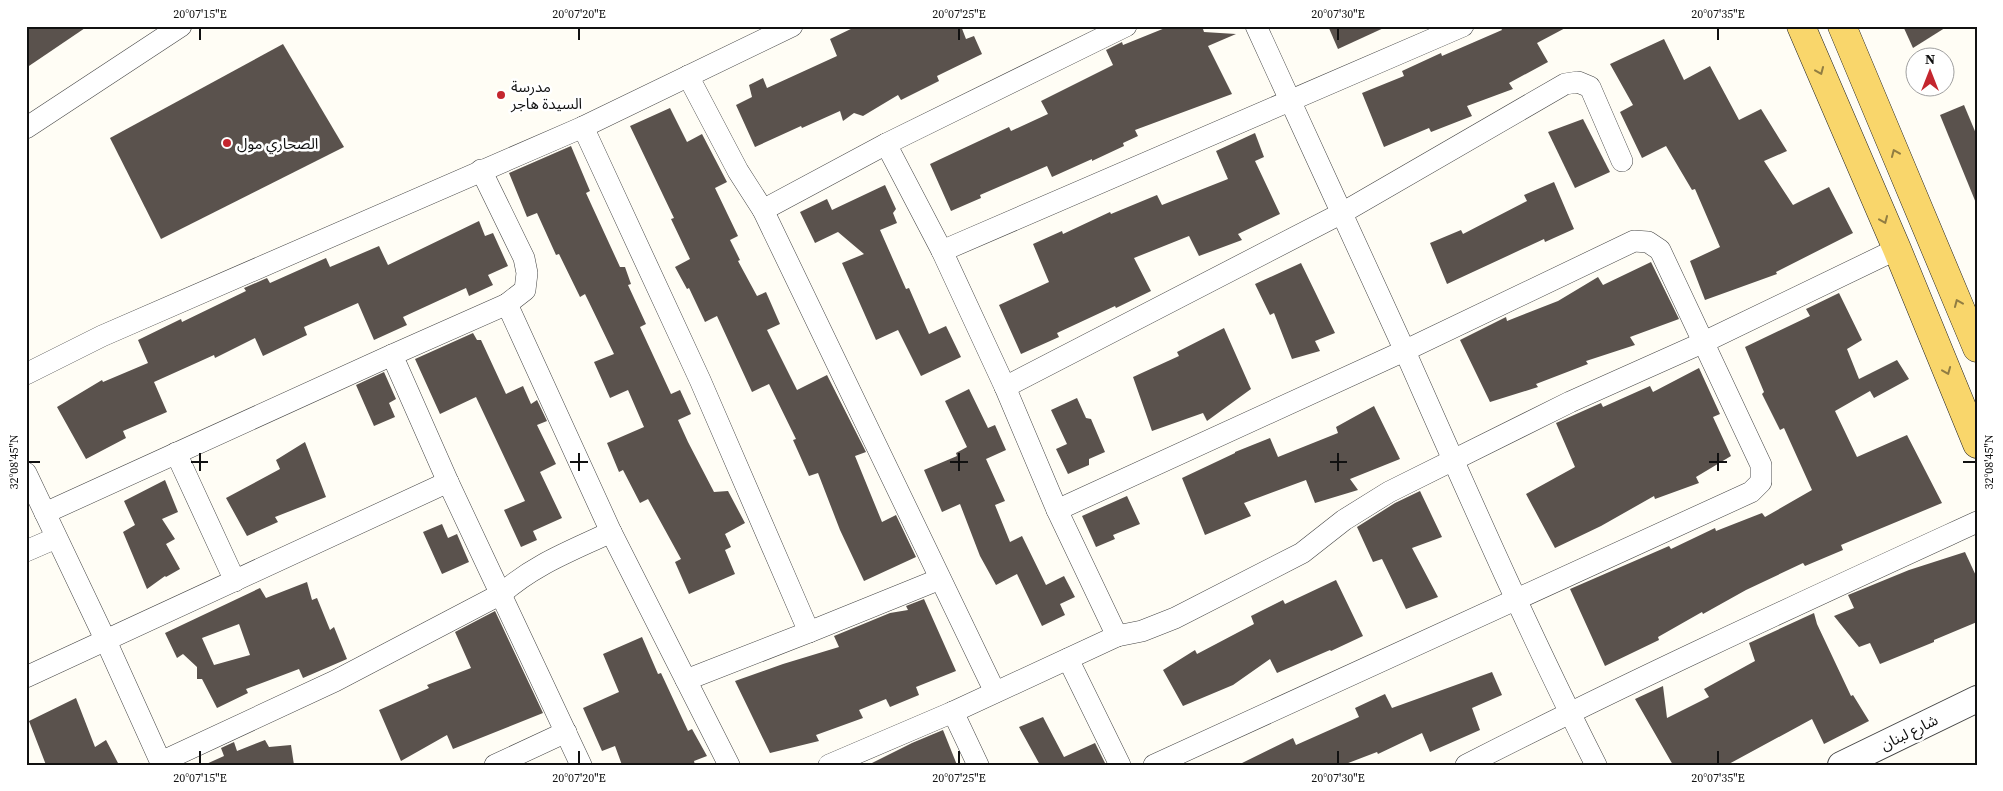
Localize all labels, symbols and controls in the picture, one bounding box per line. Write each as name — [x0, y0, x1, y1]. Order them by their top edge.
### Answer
text: 20°07'15"E — [173, 6, 227, 22]
text: 20°07'20"E — [552, 6, 606, 22]
text: 20°07'25"E — [932, 6, 986, 22]
text: 20°07'30"E — [1311, 6, 1365, 22]
text: 20°07'35"E — [1691, 6, 1745, 22]
north arrow — [1906, 48, 1956, 98]
text: N — [1925, 49, 1935, 69]
one-way arrow — [1814, 66, 1825, 75]
place label: مدرسة السيدة هاجر — [510, 76, 582, 114]
marker: مدرسة السيدة هاجر — [495, 89, 507, 101]
place label: الصحاري مول — [237, 133, 318, 155]
marker: الصحاري مول — [221, 137, 233, 149]
one-way arrow — [1890, 149, 1901, 158]
one-way arrow — [1878, 215, 1889, 224]
one-way arrow — [1953, 299, 1964, 308]
one-way arrow — [1941, 366, 1951, 374]
text: 32°08'45"N — [6, 434, 22, 490]
text: 32°08'45"N — [1981, 434, 1997, 490]
street label: شارع لبنان — [1877, 709, 1942, 757]
text: 20°07'15"E — [173, 770, 227, 786]
text: 20°07'20"E — [552, 770, 606, 786]
text: 20°07'25"E — [932, 770, 986, 786]
text: 20°07'30"E — [1311, 770, 1365, 786]
text: 20°07'35"E — [1691, 770, 1745, 786]

